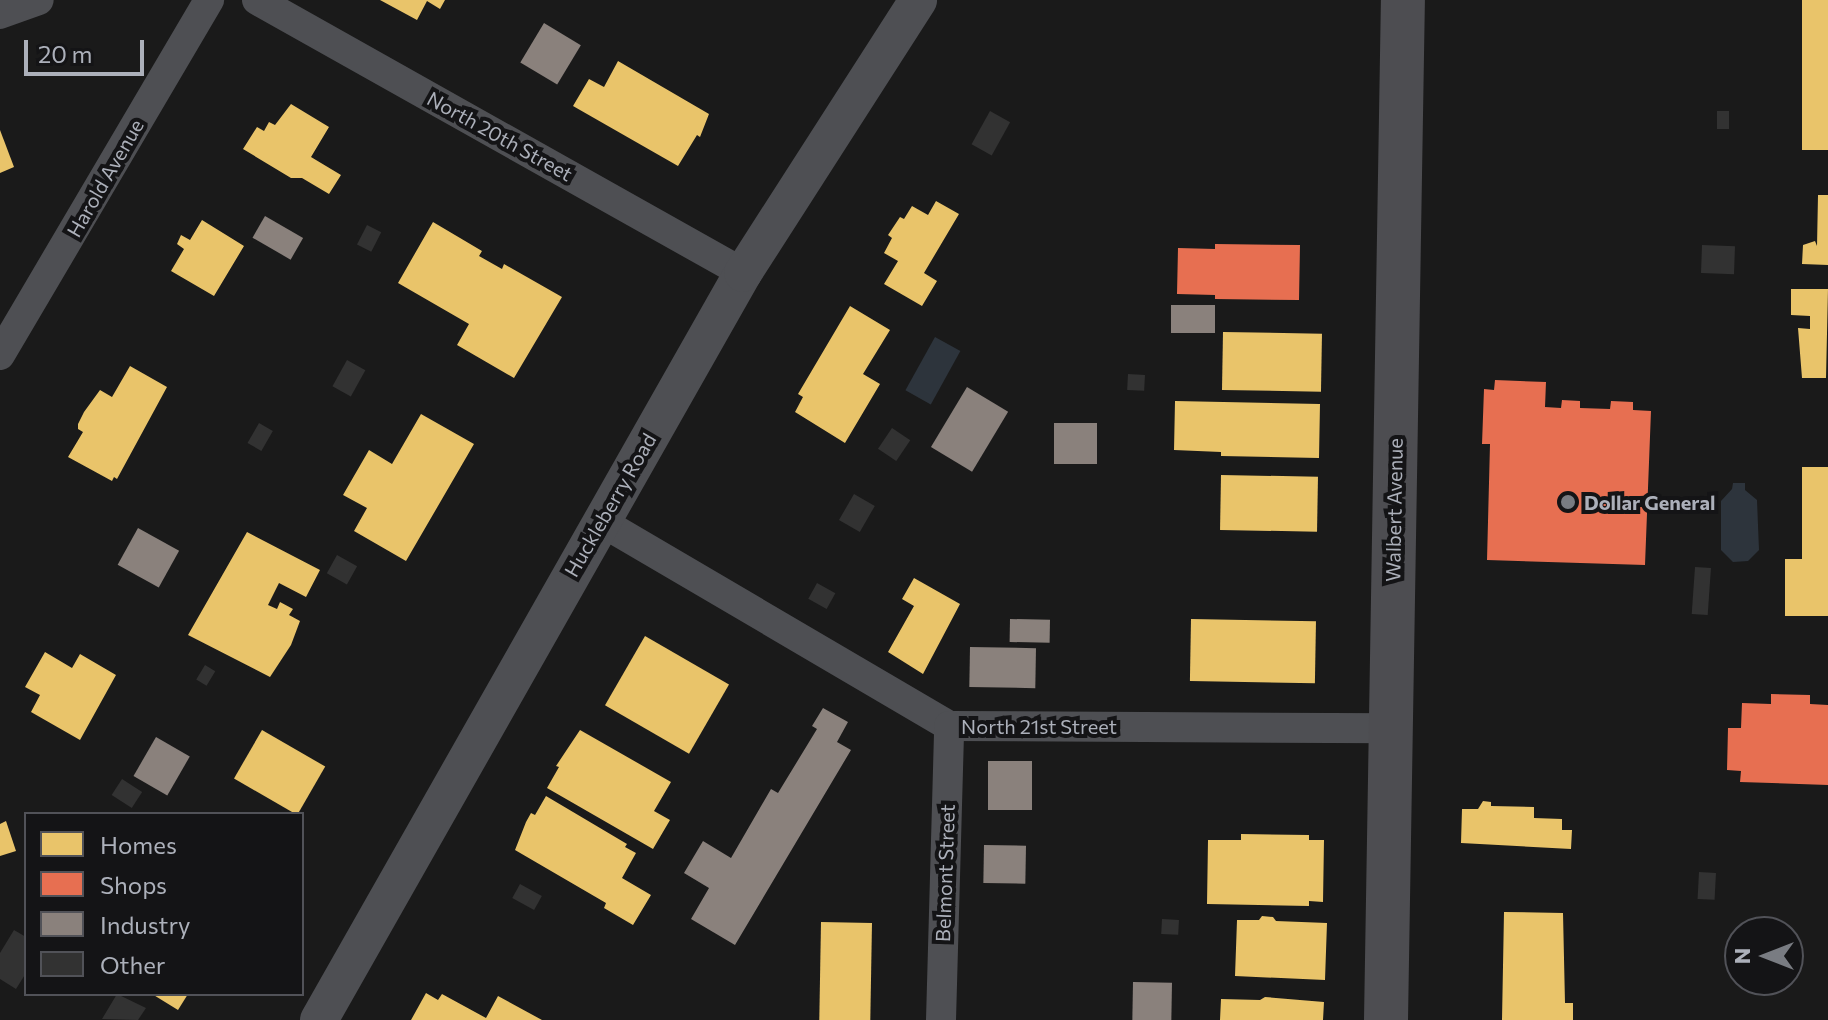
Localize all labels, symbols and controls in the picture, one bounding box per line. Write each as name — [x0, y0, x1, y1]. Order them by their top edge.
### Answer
scale bar — [28, 24, 148, 74]
text: 20 m — [38, 39, 92, 68]
street label: North 20th Street — [423, 86, 577, 186]
street label: Harold Avenue — [62, 115, 148, 241]
street label: Huckleberry Road — [559, 429, 661, 581]
street label: Walbert Avenue — [1381, 438, 1407, 582]
place label: Dollar General — [1584, 490, 1715, 514]
marker: Dollar General — [1559, 493, 1577, 511]
street label: North 21st Street — [961, 714, 1117, 738]
street label: Belmont Street — [931, 804, 959, 942]
legend — [24, 812, 304, 996]
text: Homes — [100, 830, 177, 859]
text: Shops — [100, 870, 167, 899]
text: Industry — [100, 910, 190, 939]
north arrow — [1724, 916, 1804, 996]
text: N — [1728, 948, 1755, 964]
text: Other — [100, 950, 165, 979]

